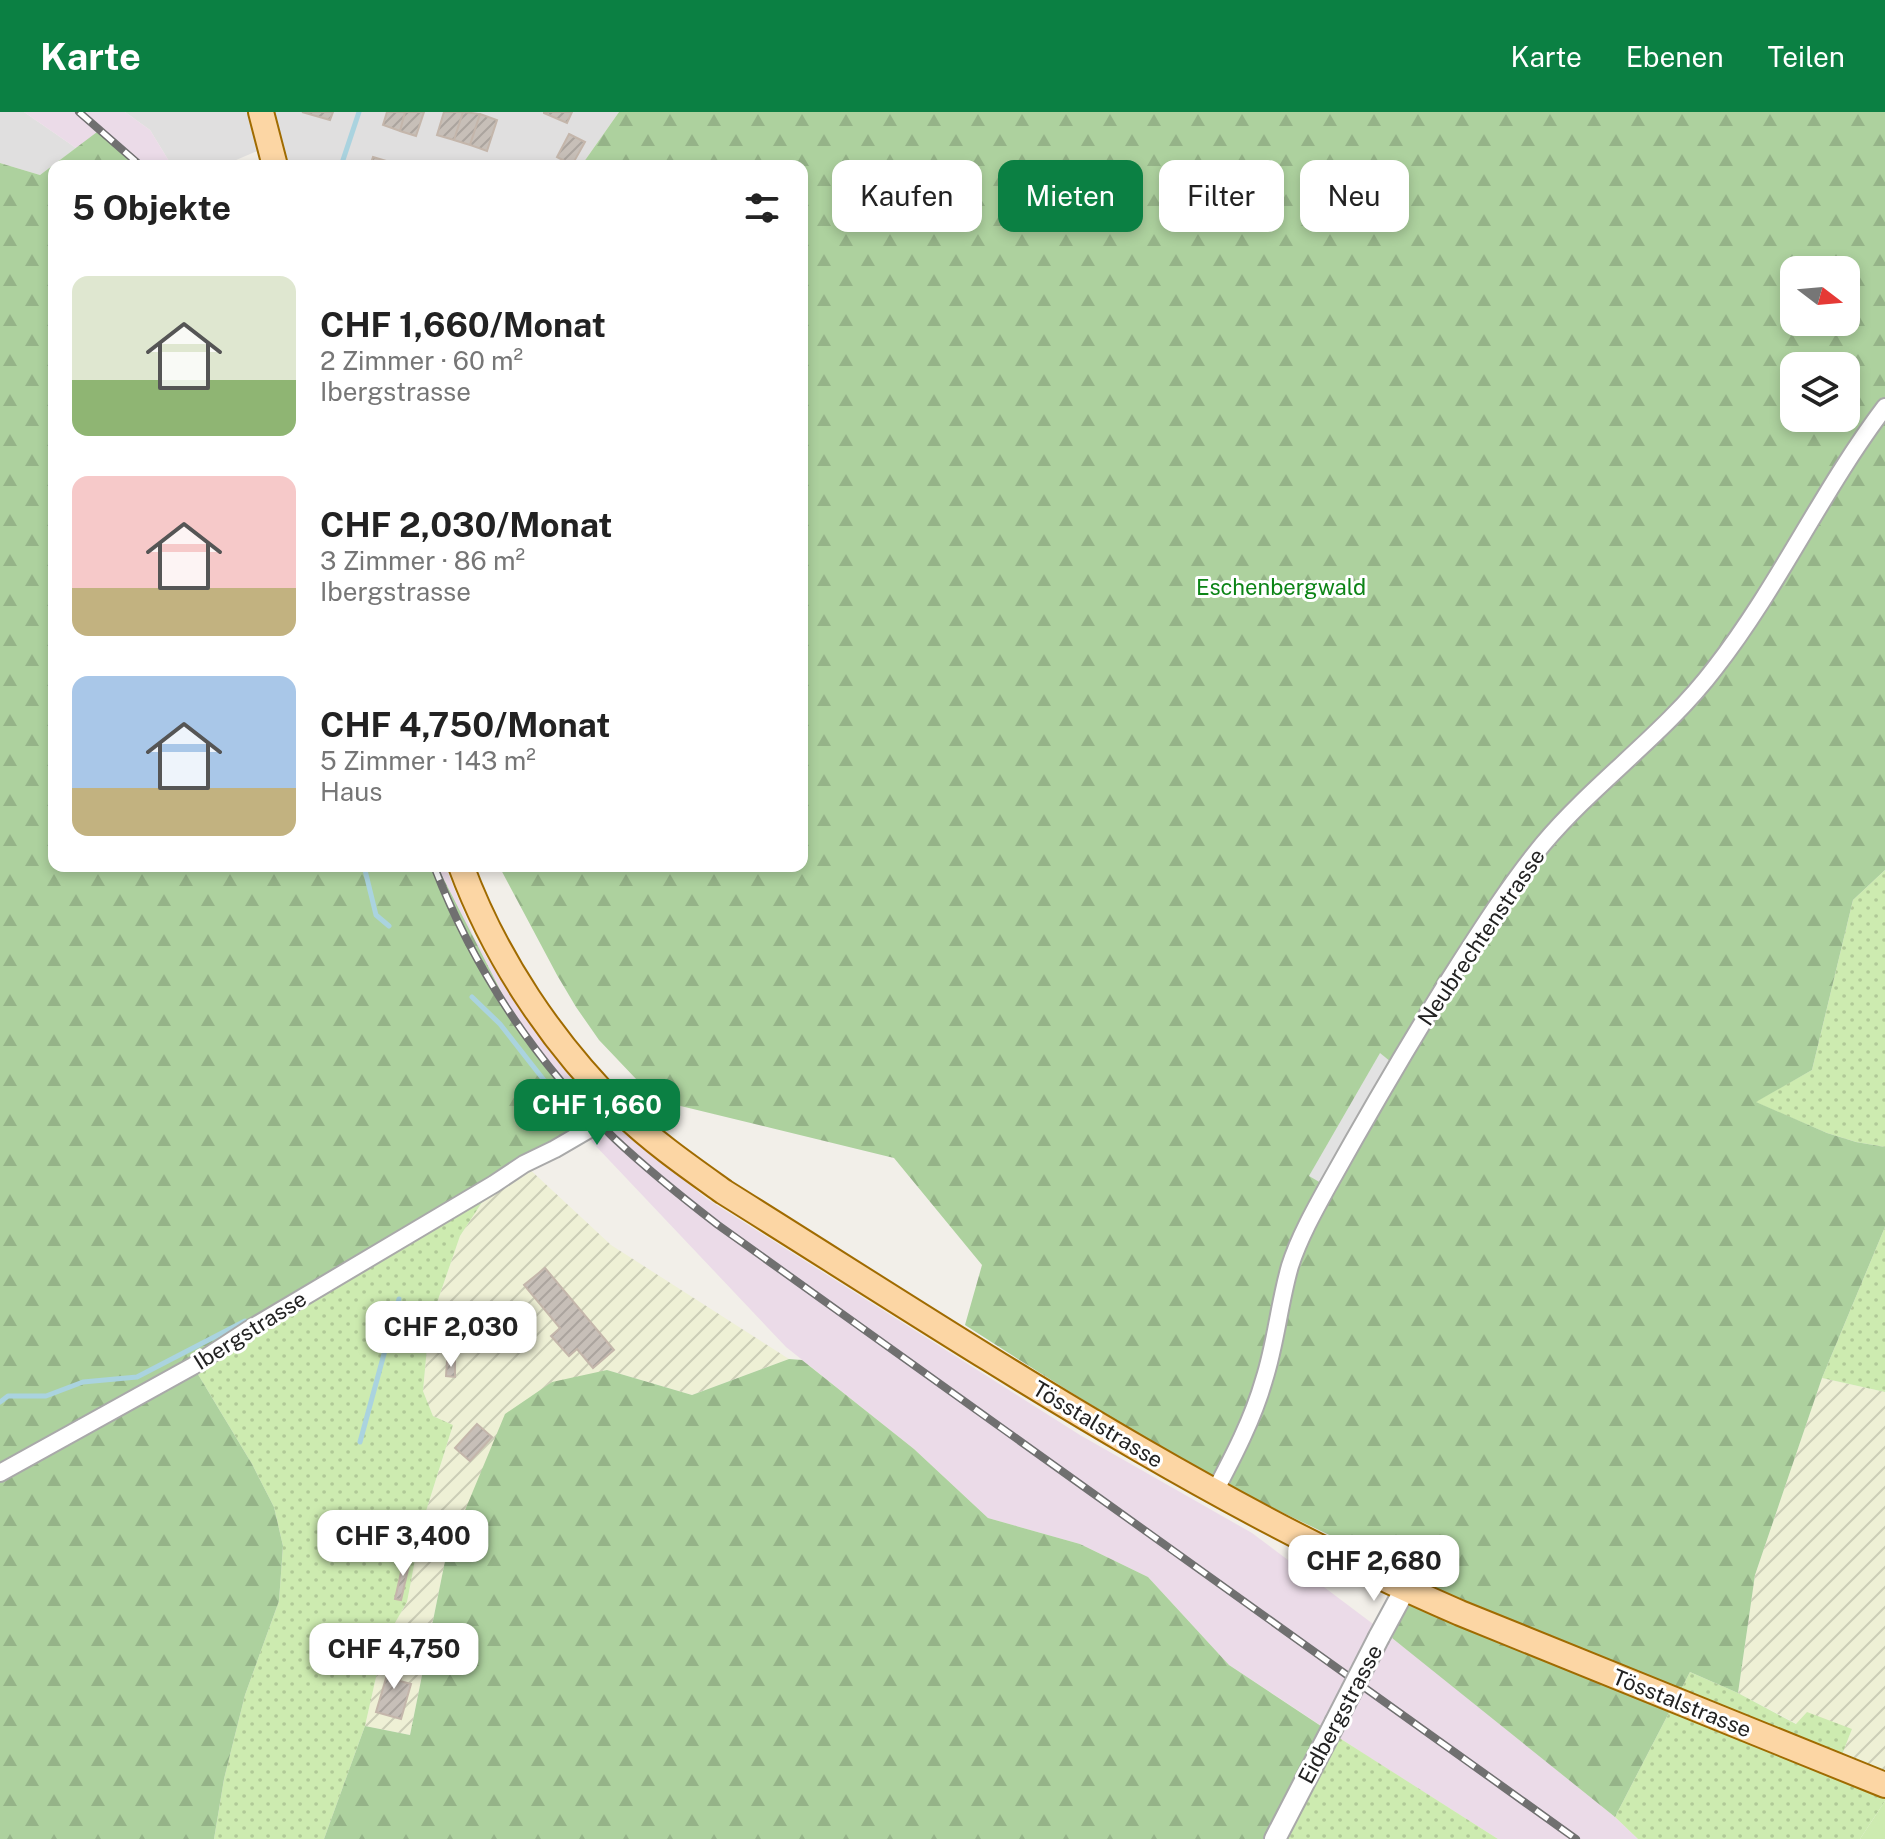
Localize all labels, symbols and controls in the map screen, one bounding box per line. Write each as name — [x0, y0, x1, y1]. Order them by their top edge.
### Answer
text: Karte — [40, 34, 141, 79]
text: Karte — [1511, 40, 1582, 73]
text: Ebenen — [1626, 40, 1724, 73]
text: Teilen — [1768, 40, 1845, 73]
chip: Kaufen — [832, 160, 982, 232]
chip: Mieten — [998, 160, 1143, 232]
chip: Filter — [1159, 160, 1284, 232]
chip: Neu — [1300, 160, 1409, 232]
icon: filters — [740, 186, 784, 230]
text: 5 Objekte — [72, 188, 231, 228]
north arrow — [1780, 256, 1860, 336]
map controls — [1780, 256, 1860, 432]
text: CHF 1,660/Monat — [320, 305, 606, 345]
icon: home — [136, 308, 232, 404]
text: 2 Zimmer · 60 m² — [320, 345, 523, 376]
button: layers — [1780, 352, 1860, 432]
text: Ibergstrasse — [320, 376, 471, 407]
text: CHF 2,030/Monat — [320, 505, 612, 545]
icon: home — [136, 508, 232, 604]
text: 3 Zimmer · 86 m² — [320, 545, 525, 576]
park label: Eschenbergwald — [1196, 574, 1366, 600]
text: Ibergstrasse — [320, 576, 471, 607]
text: CHF 4,750/Monat — [320, 705, 610, 745]
icon: home — [136, 708, 232, 804]
text: 5 Zimmer · 143 m² — [320, 745, 536, 776]
text: Haus — [320, 776, 382, 807]
street label: Neubrechtenstrasse — [1412, 844, 1550, 1030]
pin: CHF 1,660 — [505, 1079, 689, 1147]
text: CHF 1,660 — [532, 1089, 662, 1120]
street label: Ibergstrasse — [189, 1285, 311, 1375]
pin: CHF 2,030 — [359, 1301, 543, 1369]
text: CHF 2,030 — [384, 1311, 518, 1342]
street label: Tösstalstrasse — [1028, 1375, 1168, 1473]
pin: CHF 3,400 — [311, 1510, 495, 1578]
text: CHF 3,400 — [335, 1520, 471, 1551]
pin: CHF 2,680 — [1282, 1535, 1466, 1603]
text: CHF 2,680 — [1306, 1545, 1442, 1576]
pin: CHF 4,750 — [302, 1623, 486, 1691]
text: CHF 4,750 — [327, 1633, 461, 1664]
street label: Eidbergstrasse — [1292, 1640, 1388, 1788]
street label: Tösstalstrasse — [1609, 1663, 1755, 1743]

